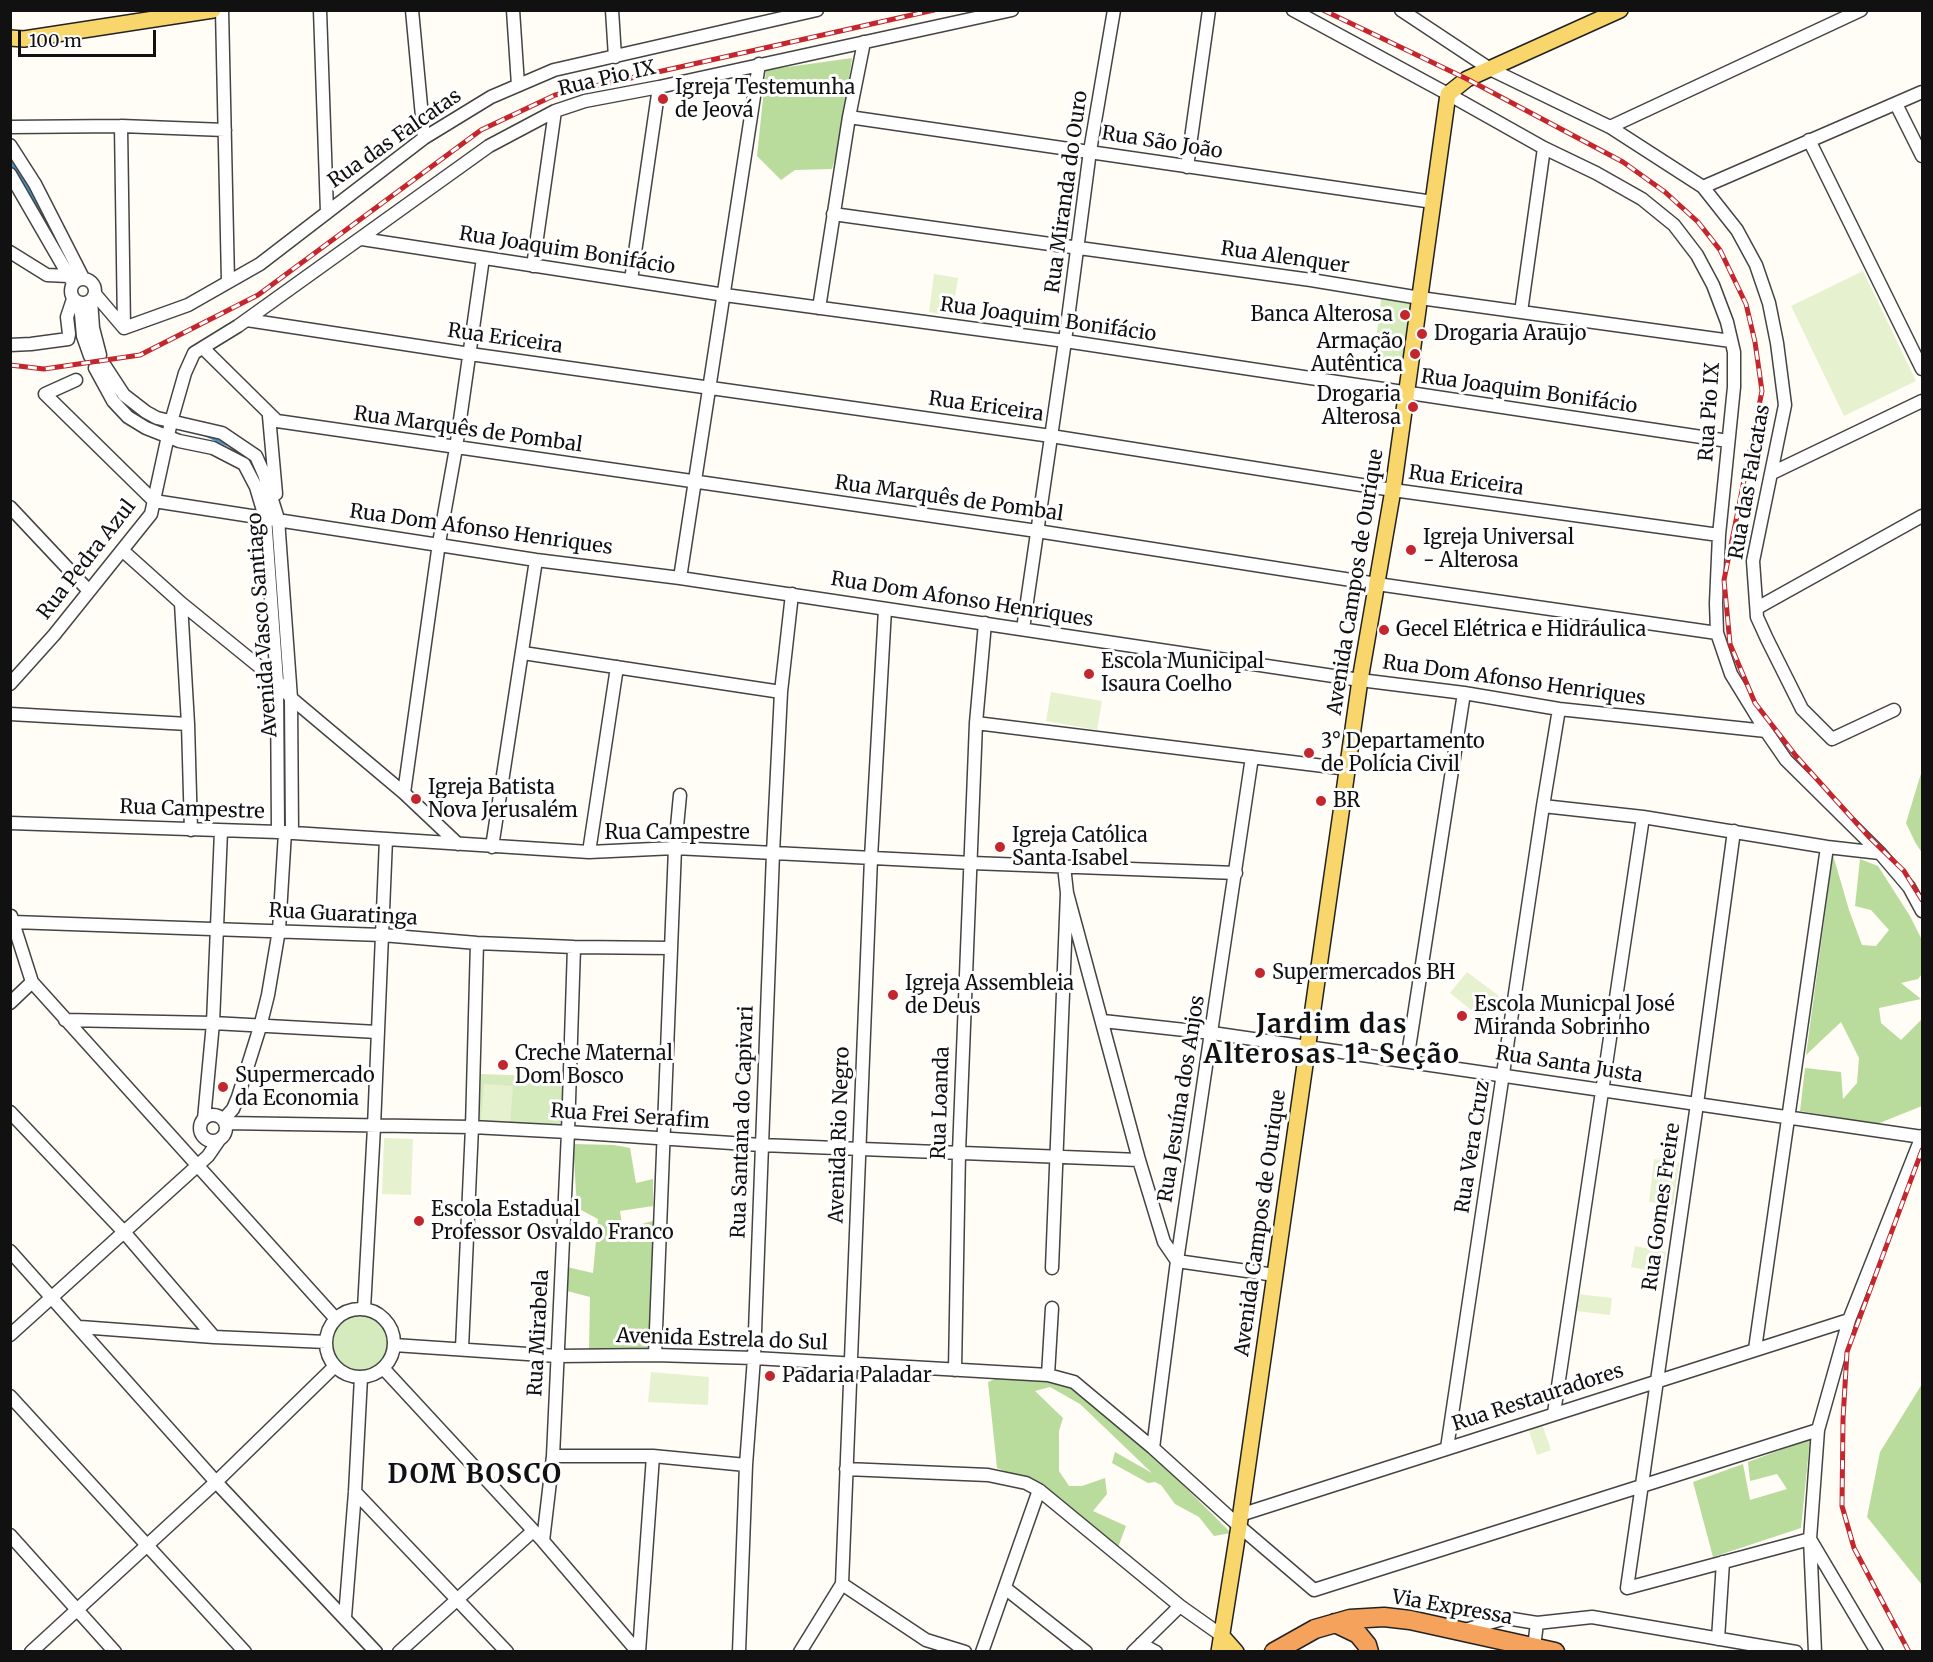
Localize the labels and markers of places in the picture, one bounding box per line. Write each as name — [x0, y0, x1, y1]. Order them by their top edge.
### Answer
place label: Igreja Testemunha de Jeová — [675, 76, 855, 123]
marker: Igreja Testemunha de Jeová — [656, 92, 670, 106]
place label: Banca Alterosa — [1250, 303, 1393, 327]
marker: Banca Alterosa — [1398, 308, 1412, 322]
place label: Drogaria Araujo — [1434, 322, 1586, 346]
marker: Drogaria Araujo — [1415, 327, 1429, 341]
place label: Armação Autêntica — [1311, 330, 1403, 377]
marker: Armação Autêntica — [1408, 347, 1422, 361]
place label: Drogaria Alterosa — [1317, 383, 1401, 430]
marker: Drogaria Alterosa — [1406, 400, 1420, 414]
place label: Igreja Universal - Alterosa — [1423, 526, 1574, 573]
marker: Igreja Universal - Alterosa — [1404, 543, 1418, 557]
place label: Gecel Elétrica e Hidráulica — [1396, 618, 1646, 642]
marker: Gecel Elétrica e Hidráulica — [1377, 623, 1391, 637]
place label: Escola Municipal Isaura Coelho — [1101, 650, 1264, 697]
marker: Escola Municipal Isaura Coelho — [1082, 667, 1096, 681]
place label: 3° Departamento de Polícia Civil — [1321, 730, 1485, 777]
marker: 3° Departamento de Polícia Civil — [1302, 746, 1316, 760]
place label: Igreja Batista Nova Jerusalém — [428, 776, 578, 823]
place label: BR — [1333, 789, 1360, 813]
marker: Igreja Batista Nova Jerusalém — [409, 792, 423, 806]
marker: BR — [1314, 794, 1328, 808]
place label: Igreja Católica Santa Isabel — [1012, 824, 1148, 871]
marker: Igreja Católica Santa Isabel — [993, 840, 1007, 854]
place label: Supermercados BH — [1272, 961, 1455, 985]
marker: Supermercados BH — [1253, 966, 1267, 980]
place label: Igreja Assembleia de Deus — [905, 972, 1074, 1019]
marker: Igreja Assembleia de Deus — [886, 988, 900, 1002]
place label: Escola Municpal José Miranda Sobrinho — [1474, 993, 1675, 1040]
marker: Escola Municpal José Miranda Sobrinho — [1455, 1009, 1469, 1023]
place label: Creche Maternal Dom Bosco — [515, 1042, 673, 1089]
marker: Creche Maternal Dom Bosco — [496, 1058, 510, 1072]
place label: Supermercado da Economia — [235, 1064, 375, 1111]
marker: Supermercado da Economia — [216, 1080, 230, 1094]
place label: Escola Estadual Professor Osvaldo Franco — [431, 1198, 674, 1245]
marker: Escola Estadual Professor Osvaldo Franco — [412, 1214, 426, 1228]
place label: Padaria Paladar — [782, 1364, 932, 1388]
marker: Padaria Paladar — [763, 1369, 777, 1383]

